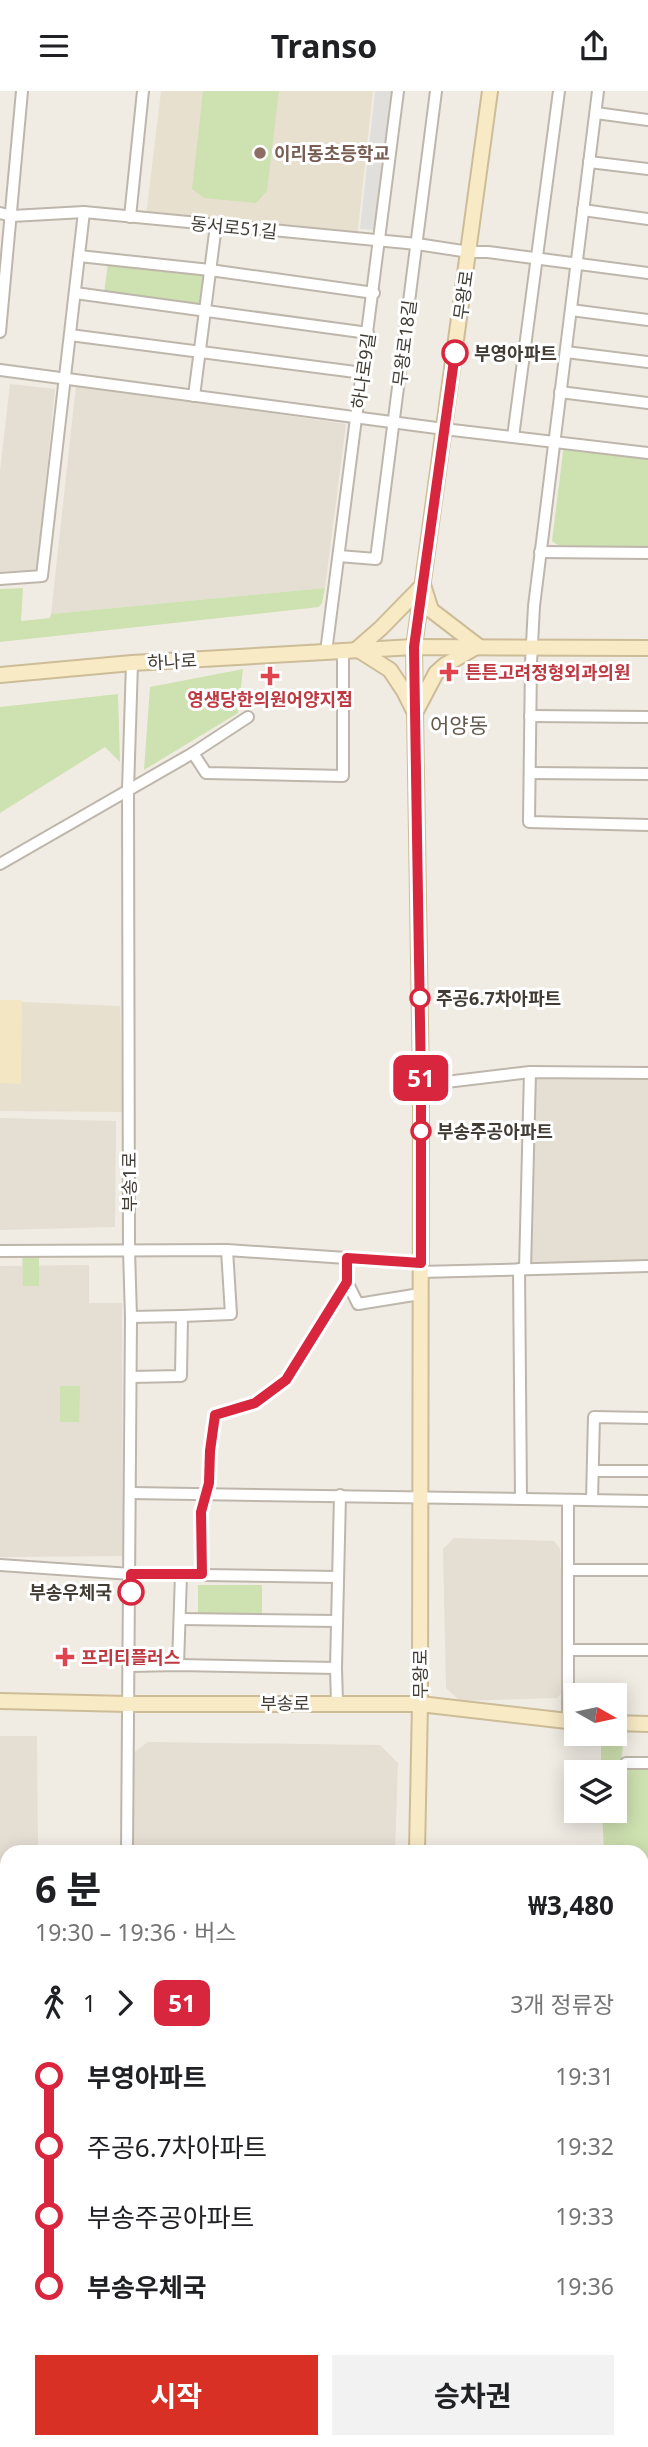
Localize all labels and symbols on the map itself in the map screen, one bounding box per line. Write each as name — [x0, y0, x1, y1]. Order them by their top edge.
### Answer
place label: 이리동초등학교 — [274, 141, 390, 165]
marker: 이리동초등학교 — [252, 145, 268, 161]
street label: 동서로51길 — [190, 211, 278, 243]
street label: 무왕로 — [448, 269, 478, 321]
street label: 무왕로18길 — [387, 298, 421, 388]
street label: 하나로9길 — [346, 331, 380, 411]
marker: 부영아파트 — [442, 340, 468, 366]
place label: 부영아파트 — [474, 341, 557, 365]
street label: 하나로 — [147, 648, 197, 674]
place label: 튼튼고려정형외과의원 — [465, 660, 631, 684]
marker: 튼튼고려정형외과의원 — [439, 662, 459, 682]
marker: 영생당한의원어양지점 — [260, 666, 280, 686]
place label: 영생당한의원어양지점 — [187, 687, 353, 711]
district label: 어양동 — [430, 711, 488, 739]
place label: 주공6.7차아파트 — [436, 986, 561, 1010]
marker: 주공6.7차아파트 — [410, 988, 430, 1008]
line badge: 51 — [390, 1055, 452, 1101]
place label: 부송주공아파트 — [437, 1119, 553, 1143]
marker: 부송주공아파트 — [411, 1121, 431, 1141]
street label: 부송1로 — [117, 1152, 141, 1212]
marker: 부송우체국 — [118, 1579, 144, 1605]
place label: 부송우체국 — [29, 1580, 112, 1604]
place label: 프리티플러스 — [81, 1645, 180, 1669]
marker: 프리티플러스 — [55, 1647, 75, 1667]
street label: 무왕로 — [408, 1649, 432, 1699]
north arrow — [564, 1683, 626, 1747]
street label: 부송로 — [260, 1691, 310, 1715]

